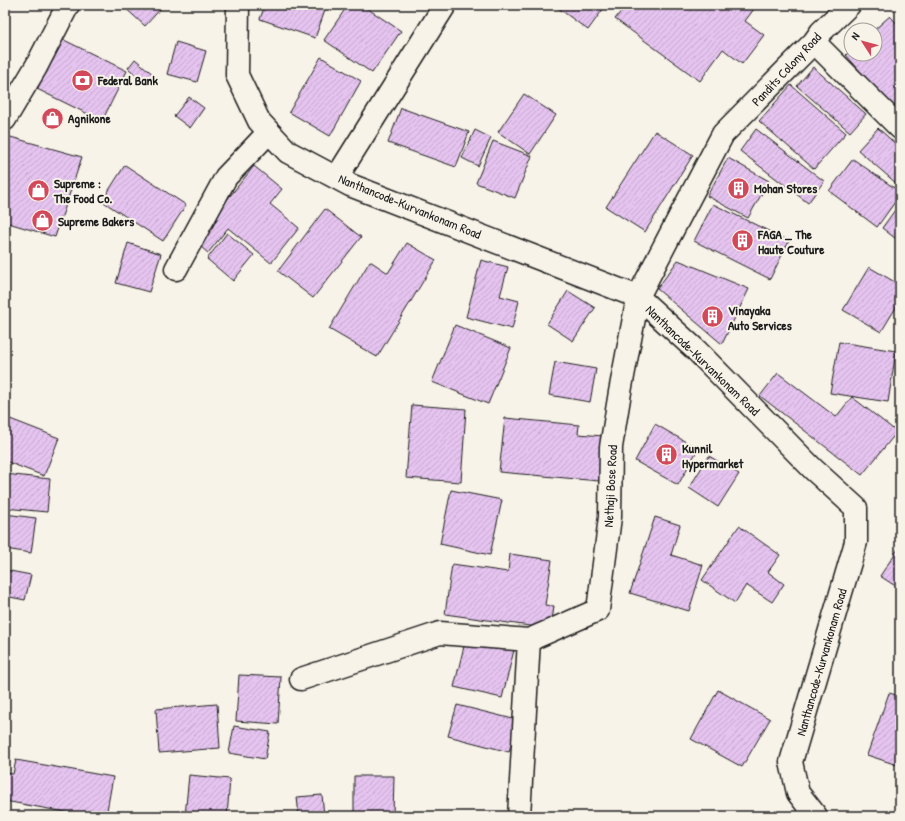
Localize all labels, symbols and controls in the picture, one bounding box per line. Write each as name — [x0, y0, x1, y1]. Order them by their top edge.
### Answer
north arrow — [843, 22, 883, 62]
street label: Pandits Colony Road — [747, 28, 825, 110]
text: N — [848, 30, 862, 43]
bank icon: Federal Bank — [69, 67, 95, 93]
place label: Federal Bank — [97, 71, 158, 89]
shop icon: Agnikone — [39, 105, 65, 131]
place label: Agnikone — [68, 109, 111, 128]
street label: Nanthancode-Kurvankonam Road — [336, 169, 484, 243]
place label: Supreme : The Food Co. — [53, 174, 112, 207]
building icon: Mohan Stores — [725, 175, 751, 201]
shop icon: Supreme : The Food Co. — [25, 177, 51, 203]
place label: Mohan Stores — [754, 179, 817, 197]
shop icon: Supreme Bakers — [30, 208, 56, 234]
place label: Supreme Bakers — [58, 212, 134, 231]
place label: FAGA _ The Haute Couture — [757, 225, 825, 258]
building icon: FAGA _ The Haute Couture — [729, 228, 755, 254]
street label: Nanthancode-Kurvankonam Road — [642, 301, 764, 419]
place label: Vinayaka Auto Services — [728, 301, 792, 334]
building icon: Vinayaka Auto Services — [699, 304, 725, 330]
place label: Kunnil Hypermarket — [682, 439, 744, 473]
building icon: Kunnil Hypermarket — [654, 442, 680, 468]
street label: Nethaji Bose Road — [599, 444, 621, 528]
street label: Nanthancode-Kurvankonam Road — [791, 586, 851, 738]

